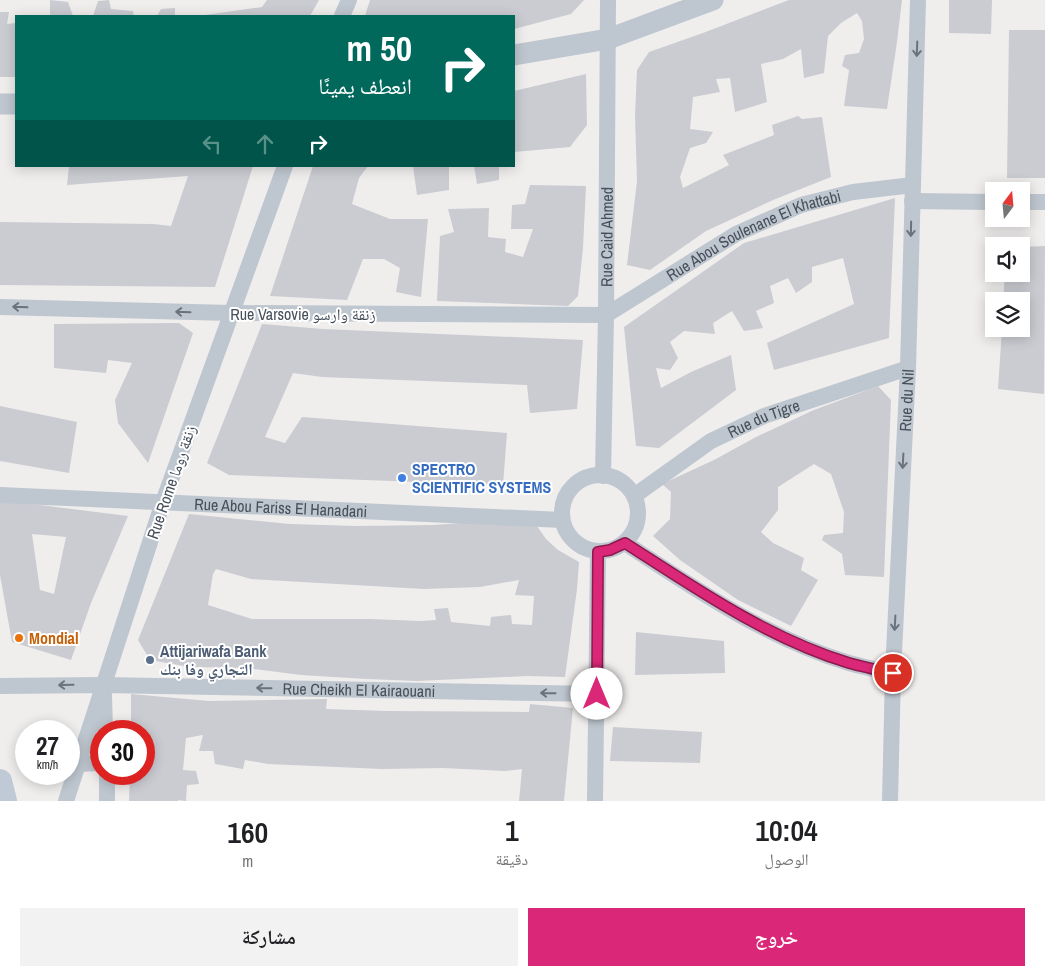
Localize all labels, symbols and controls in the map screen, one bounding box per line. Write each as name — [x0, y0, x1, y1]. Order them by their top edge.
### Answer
text: 50 m — [347, 25, 412, 72]
icon: right — [430, 35, 495, 100]
one-way arrow — [912, 40, 921, 56]
text: انعطف يمينًا — [318, 71, 412, 101]
icon: left — [198, 130, 226, 158]
icon: ahead — [251, 130, 279, 158]
icon: right — [304, 130, 332, 158]
north arrow — [985, 182, 1030, 228]
map controls — [985, 182, 1030, 337]
street label: Rue Abou Soulenane El Khattabi — [662, 184, 843, 286]
street label: Rue Caid Ahmed — [595, 187, 618, 287]
one-way arrow — [907, 220, 916, 236]
button: sound — [985, 237, 1030, 282]
button: layers — [985, 292, 1030, 337]
one-way arrow — [13, 302, 29, 312]
street label: Rue Varsovie زنقة وارسو — [230, 303, 376, 325]
one-way arrow — [175, 307, 191, 317]
street label: Rue du Nil — [894, 369, 919, 432]
street label: Rue du Tigre — [724, 394, 802, 443]
street label: Rue Rome زنقة روما — [141, 422, 201, 542]
one-way arrow — [899, 453, 908, 469]
place label: SPECTRO SCIENTIFIC SYSTEMS — [412, 458, 551, 498]
marker: SPECTRO SCIENTIFIC SYSTEMS — [396, 472, 408, 484]
street label: Rue Abou Fariss El Hanadani — [194, 493, 368, 522]
one-way arrow — [891, 615, 900, 631]
place label: Mondial — [29, 627, 79, 649]
marker: Mondial — [13, 632, 25, 644]
place label: Attijariwafa Bank التجاري وفا بنك — [160, 640, 267, 682]
pin — [872, 652, 914, 694]
marker: Attijariwafa Bank التجاري وفا بنك — [144, 654, 156, 666]
icon: arrive — [879, 659, 907, 687]
position arrow — [570, 667, 622, 719]
street label: Rue Cheikh El Kairaouani — [282, 677, 435, 702]
one-way arrow — [58, 681, 74, 690]
one-way arrow — [256, 683, 272, 693]
one-way arrow — [541, 689, 557, 698]
speed limit sign: 30 — [90, 720, 155, 785]
text: 27 — [36, 729, 59, 763]
text: km/h — [37, 757, 58, 773]
text: 1 — [505, 810, 519, 850]
text: 10:04 — [755, 810, 818, 850]
text: 160 — [227, 812, 268, 852]
text: دقيقة — [496, 848, 528, 870]
text: الوصول — [764, 848, 809, 870]
text: m — [242, 850, 253, 872]
button: مشاركة — [20, 908, 518, 966]
button: خروج — [528, 908, 1025, 966]

